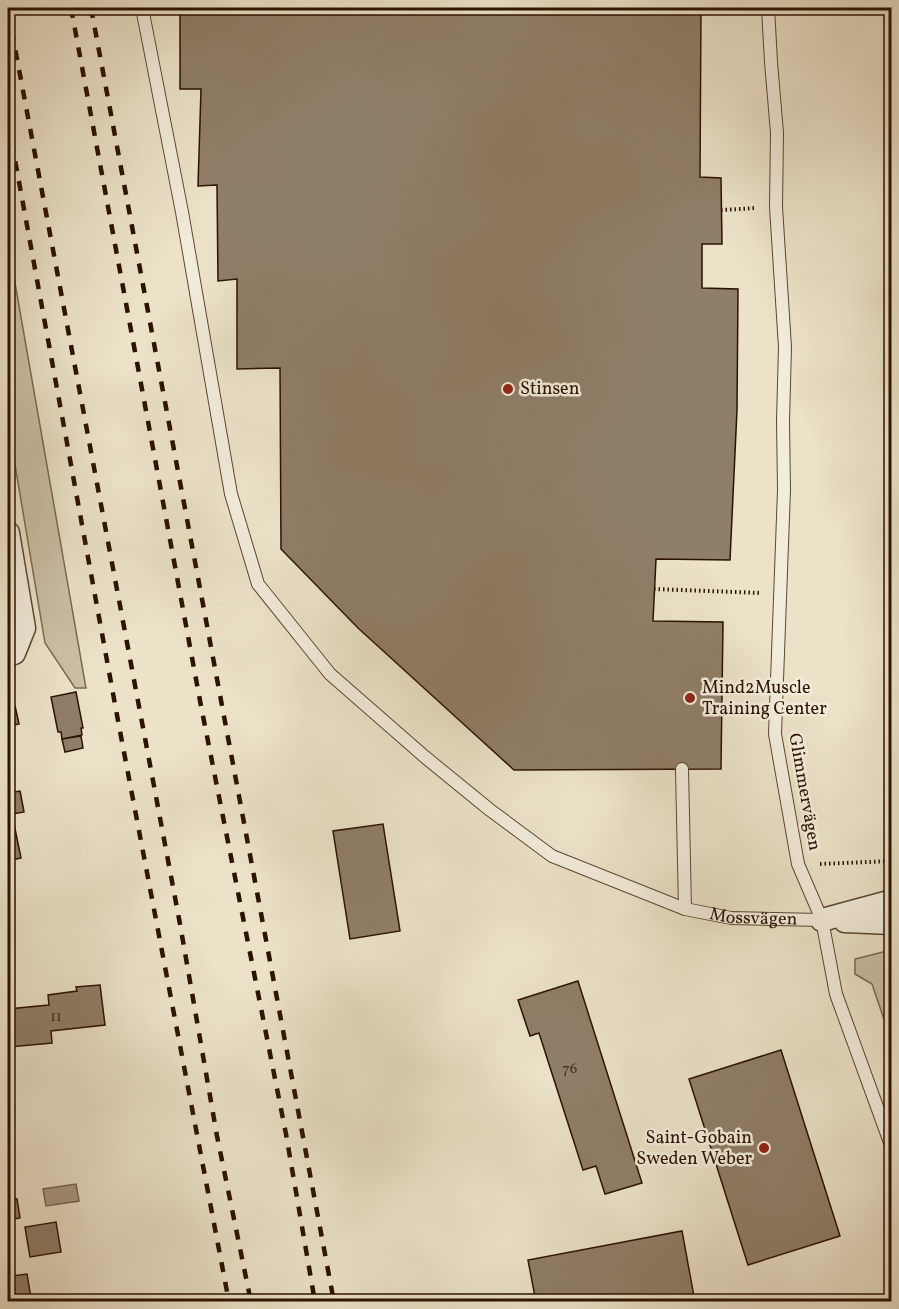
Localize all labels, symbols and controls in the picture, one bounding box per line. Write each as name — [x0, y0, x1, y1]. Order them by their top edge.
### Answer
place label: Stinsen — [520, 377, 580, 402]
marker: Stinsen — [501, 382, 515, 396]
place label: Mind2Muscle Training Center — [702, 676, 827, 722]
marker: Mind2Muscle Training Center — [683, 691, 697, 705]
street label: Glimmervägen — [781, 731, 827, 853]
street label: Mossvägen — [707, 902, 798, 932]
house number: 11 — [50, 1007, 62, 1028]
house number: 76 — [563, 1059, 577, 1080]
place label: Saint-Gobain Sweden Weber — [636, 1126, 752, 1172]
marker: Saint-Gobain Sweden Weber — [757, 1141, 771, 1155]

